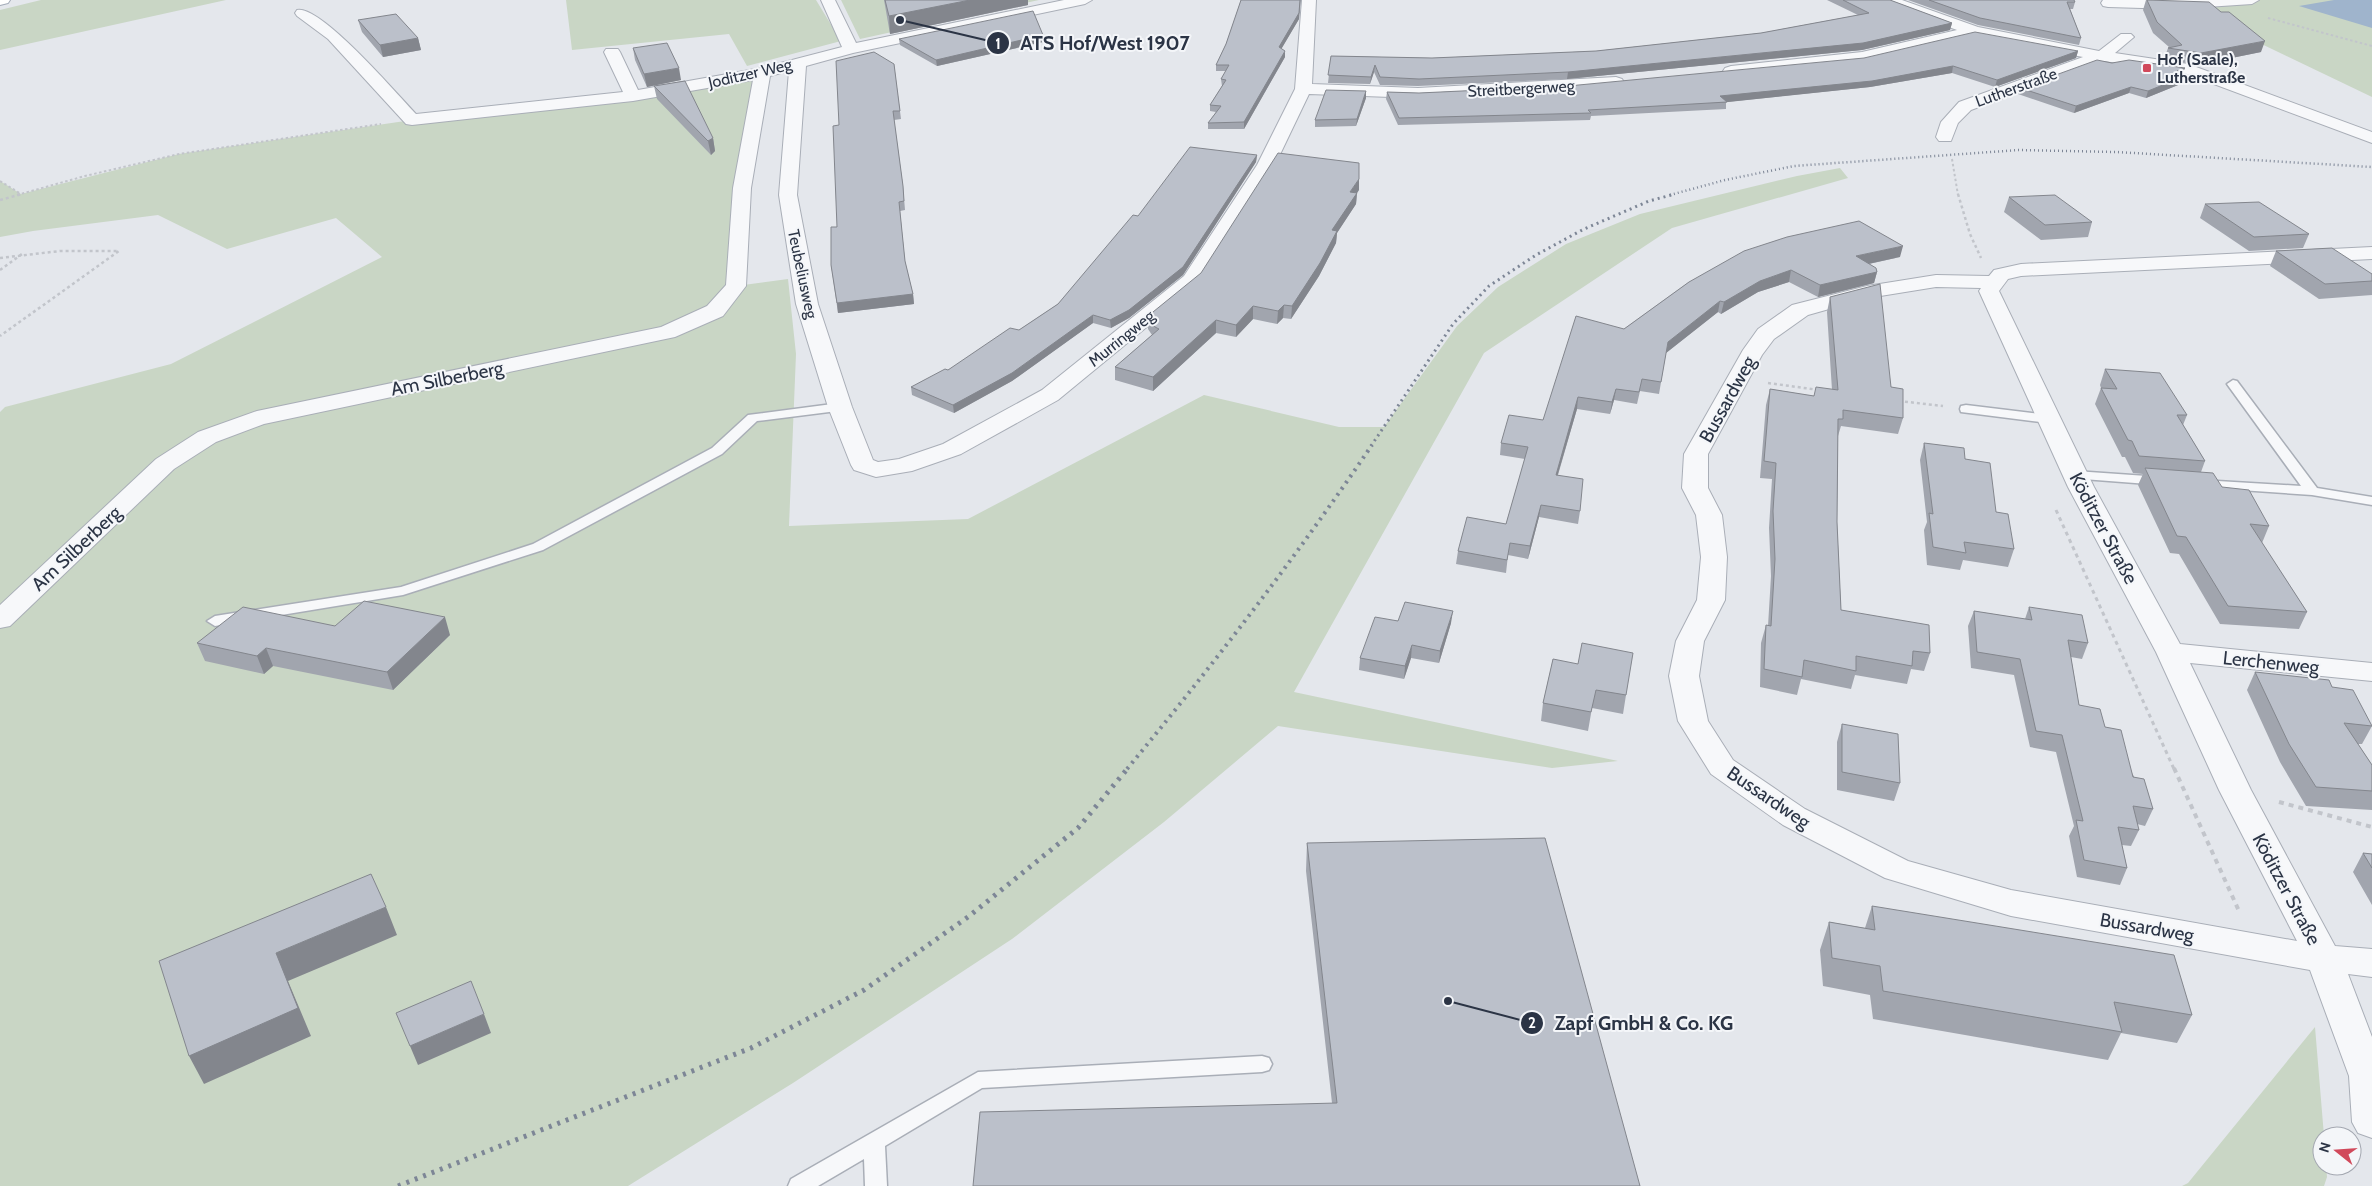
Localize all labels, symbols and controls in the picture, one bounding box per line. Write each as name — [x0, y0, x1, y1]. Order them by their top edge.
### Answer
callout: ATS Hof/West 1907 — [985, 26, 1200, 61]
text: ATS Hof/West 1907 — [1020, 31, 1191, 55]
text: 1 — [995, 35, 1001, 53]
place label: Hof (Saale), Lutherstraße — [2157, 50, 2245, 87]
street label: Joditzer Weg — [705, 54, 795, 93]
marker: Hof (Saale), Lutherstraße — [2141, 62, 2153, 74]
street label: Lutherstraße — [1973, 64, 2060, 111]
street label: Streitbergerweg — [1467, 76, 1576, 101]
street label: Teubeliusweg — [784, 228, 821, 321]
street label: Murringweg — [1085, 305, 1159, 371]
street label: Bussardweg — [1694, 352, 1761, 446]
street label: Am Silberberg — [389, 356, 506, 401]
street label: Köditzer Straße — [2065, 468, 2143, 588]
street label: Am Silberberg — [27, 501, 126, 596]
street label: Lerchenweg — [2222, 646, 2321, 679]
street label: Bussardweg — [1723, 761, 1815, 834]
street label: Köditzer Straße — [2248, 829, 2326, 949]
street label: Bussardweg — [2098, 908, 2196, 947]
callout: Zapf GmbH & Co. KG — [1519, 1006, 1743, 1041]
text: Zapf GmbH & Co. KG — [1555, 1011, 1733, 1035]
text: 2 — [1528, 1014, 1536, 1032]
north arrow — [2312, 1126, 2362, 1176]
text: N — [2315, 1140, 2335, 1155]

